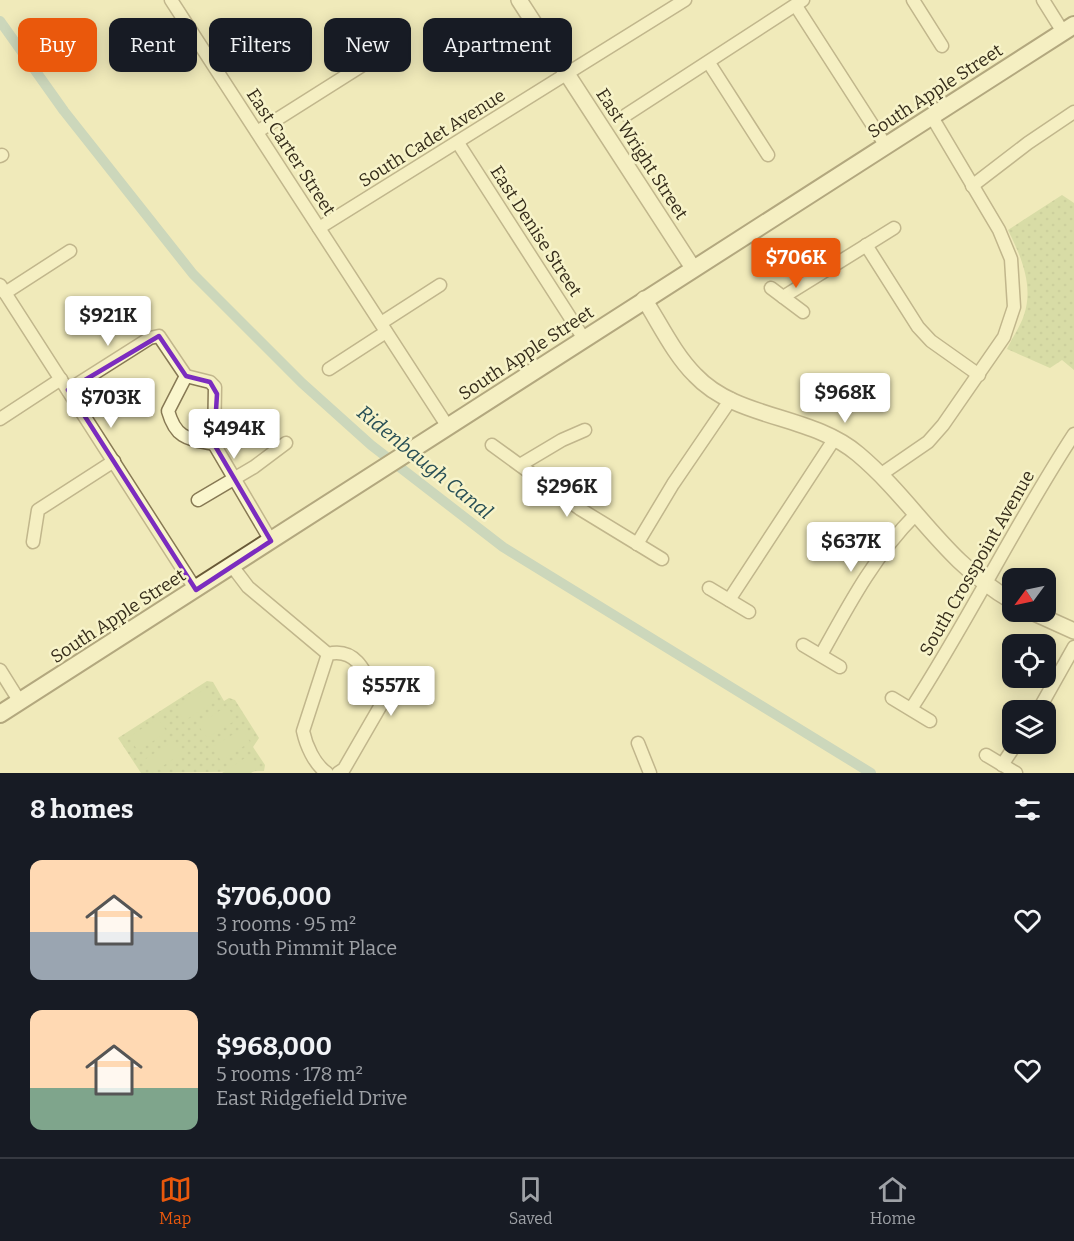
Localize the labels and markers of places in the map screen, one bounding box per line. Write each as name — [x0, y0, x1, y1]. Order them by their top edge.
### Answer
pin: $706K — [754, 238, 838, 289]
pin: $921K — [66, 296, 150, 347]
pin: $968K — [803, 373, 887, 424]
pin: $703K — [69, 378, 153, 429]
pin: $494K — [192, 409, 276, 460]
pin: $296K — [525, 467, 609, 518]
pin: $637K — [809, 522, 893, 573]
pin: $557K — [349, 666, 433, 717]

